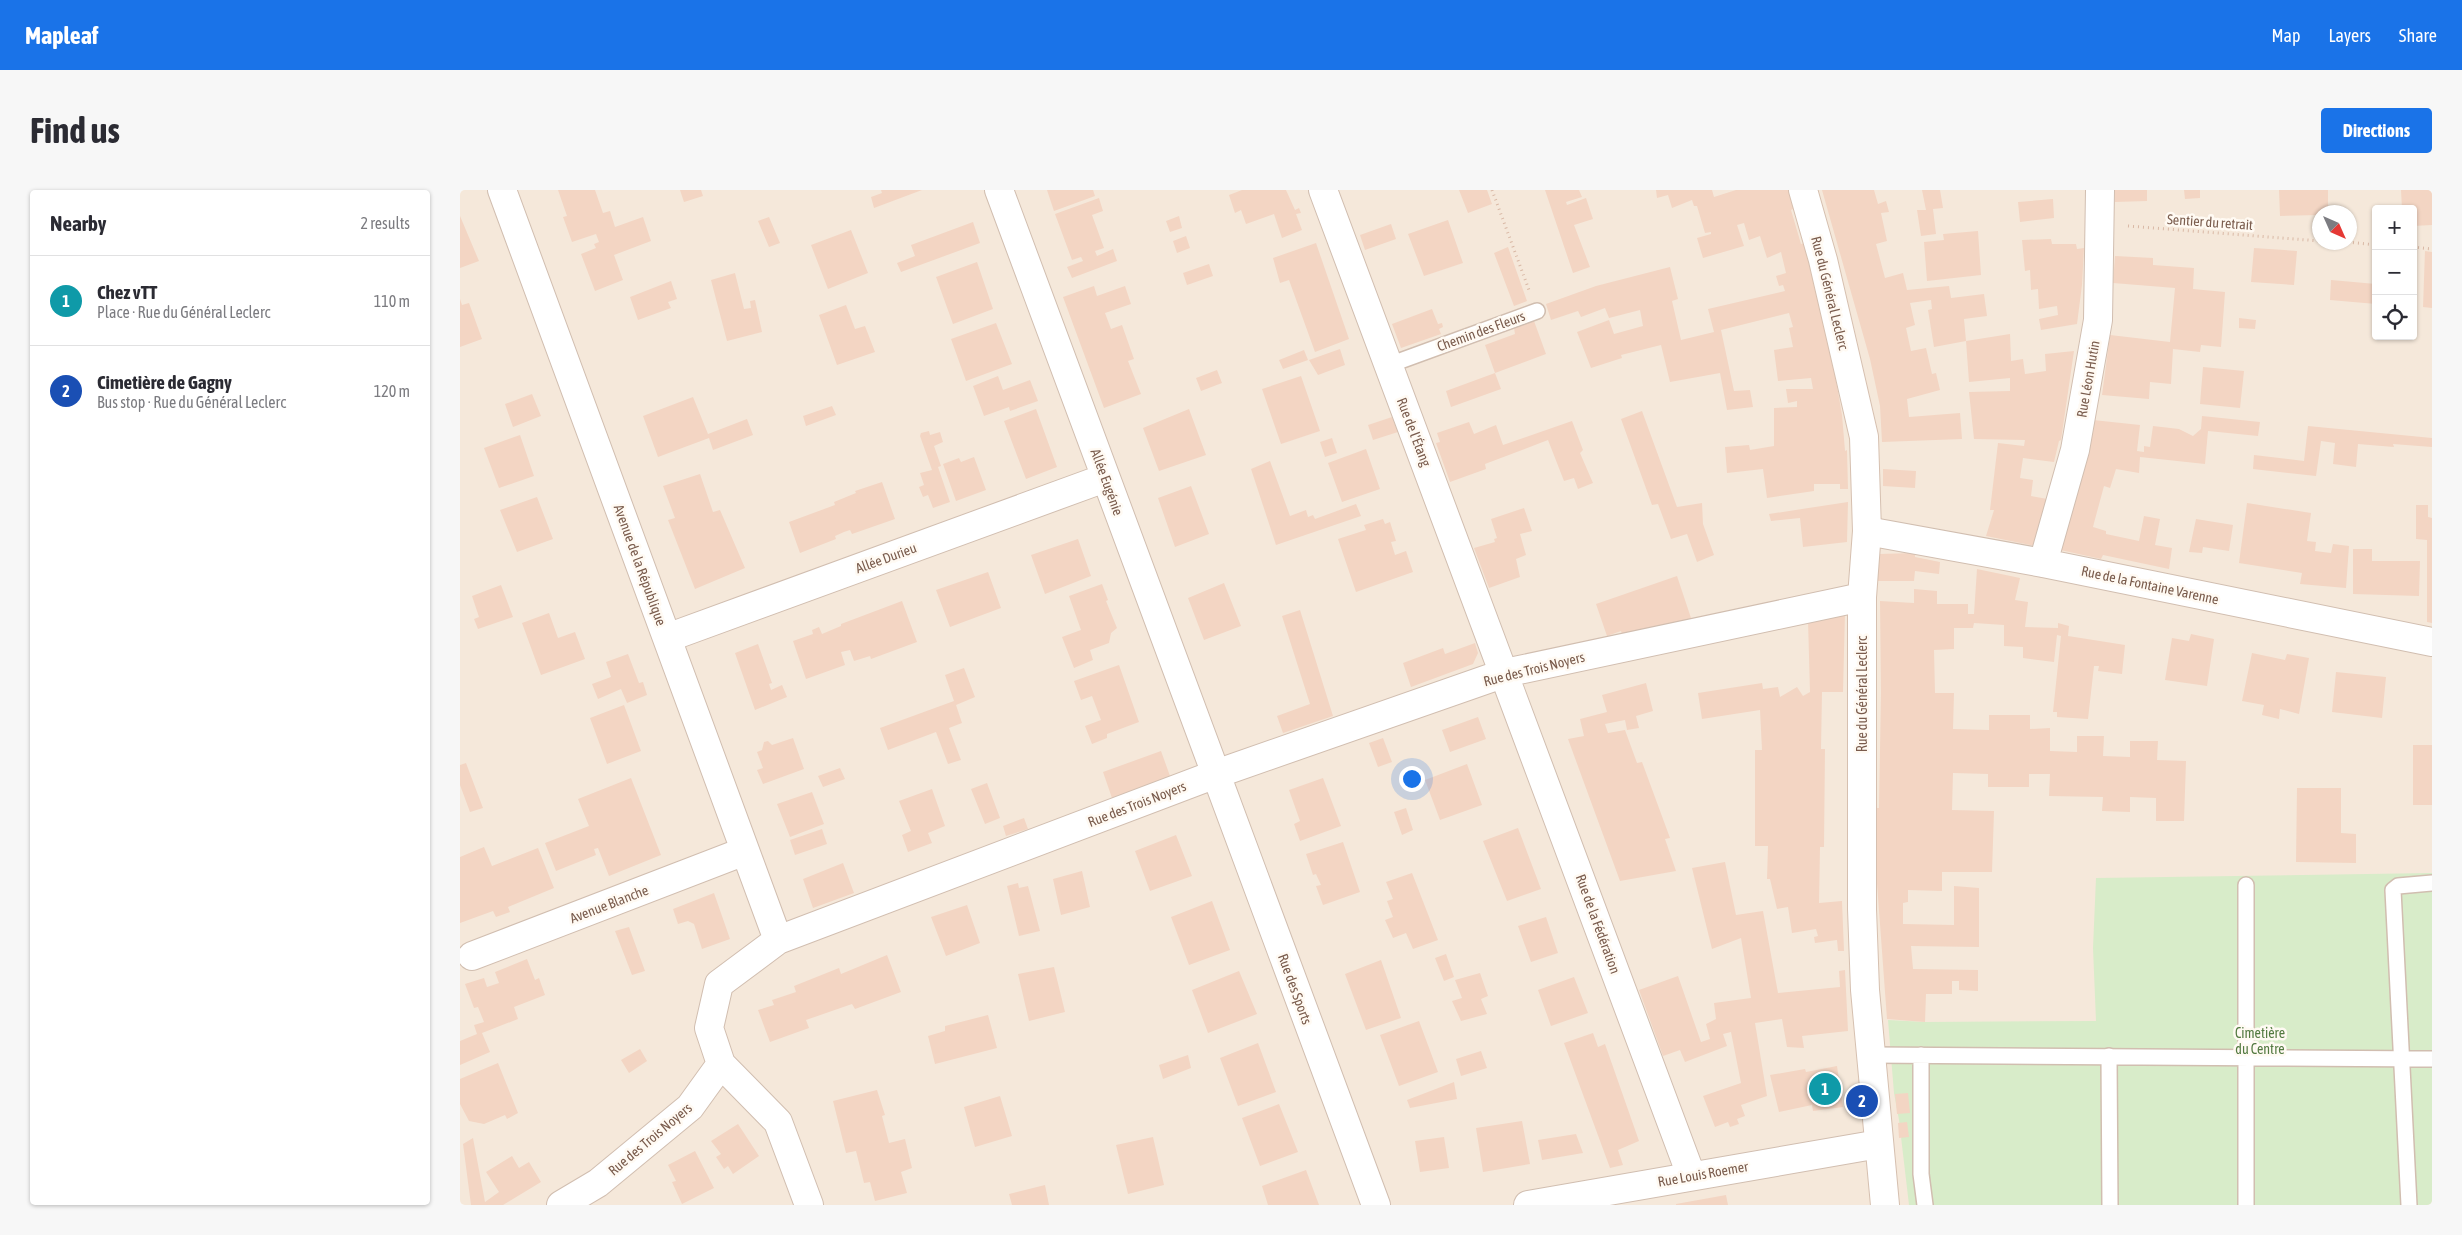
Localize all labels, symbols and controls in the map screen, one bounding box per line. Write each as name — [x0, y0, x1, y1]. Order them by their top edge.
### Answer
text: Mapleaf — [25, 22, 98, 49]
text: Map — [2271, 25, 2300, 46]
text: Layers — [2328, 25, 2371, 46]
text: Share — [2399, 25, 2437, 46]
button: Directions — [2321, 108, 2432, 153]
text: Find us — [30, 110, 120, 150]
north arrow — [2312, 205, 2357, 250]
map controls — [2372, 205, 2417, 340]
button: + — [2372, 205, 2417, 250]
text: Nearby — [50, 211, 106, 235]
street label: Sentier du retrait — [2166, 211, 2254, 233]
text: 2 results — [360, 214, 410, 232]
street label: Rue du Général Leclerc — [1808, 235, 1852, 352]
button: − — [2372, 250, 2417, 295]
text: Chez vTT — [97, 281, 157, 303]
text: 1 — [62, 292, 70, 310]
text: 110 m — [374, 292, 410, 310]
button: locate — [2372, 295, 2417, 340]
text: Place · Rue du Général Leclerc — [97, 303, 271, 321]
street label: Chemin des Fleurs — [1435, 308, 1527, 354]
street label: Rue Léon Hutin — [2073, 339, 2103, 419]
text: Cimetière de Gagny — [97, 371, 232, 393]
text: 2 — [62, 382, 70, 400]
text: 120 m — [374, 382, 410, 400]
text: Bus stop · Rue du Général Leclerc — [97, 393, 286, 411]
street label: Rue de l'Étang — [1394, 395, 1434, 469]
street label: Allée Eugénie — [1088, 446, 1126, 518]
street label: Avenue de la République — [611, 502, 669, 628]
street label: Allée Durieu — [853, 540, 919, 576]
street label: Rue de la Fontaine Varenne — [2080, 563, 2220, 607]
street label: Rue du Général Leclerc — [1854, 635, 1870, 752]
street label: Rue des Trois Noyers — [1482, 649, 1586, 689]
your location — [1399, 766, 1425, 792]
street label: Rue des Trois Noyers — [1086, 778, 1188, 830]
street label: Rue de la Fédération — [1573, 872, 1623, 976]
street label: Avenue Blanche — [568, 882, 650, 926]
street label: Rue des Sports — [1275, 952, 1315, 1027]
park label: Cimetière du Centre — [2235, 1025, 2285, 1057]
pin: 1 — [1809, 1070, 1841, 1108]
pin: 2 — [1846, 1082, 1878, 1120]
street label: Rue des Trois Noyers — [605, 1099, 695, 1178]
street label: Rue Louis Roemer — [1657, 1158, 1750, 1190]

